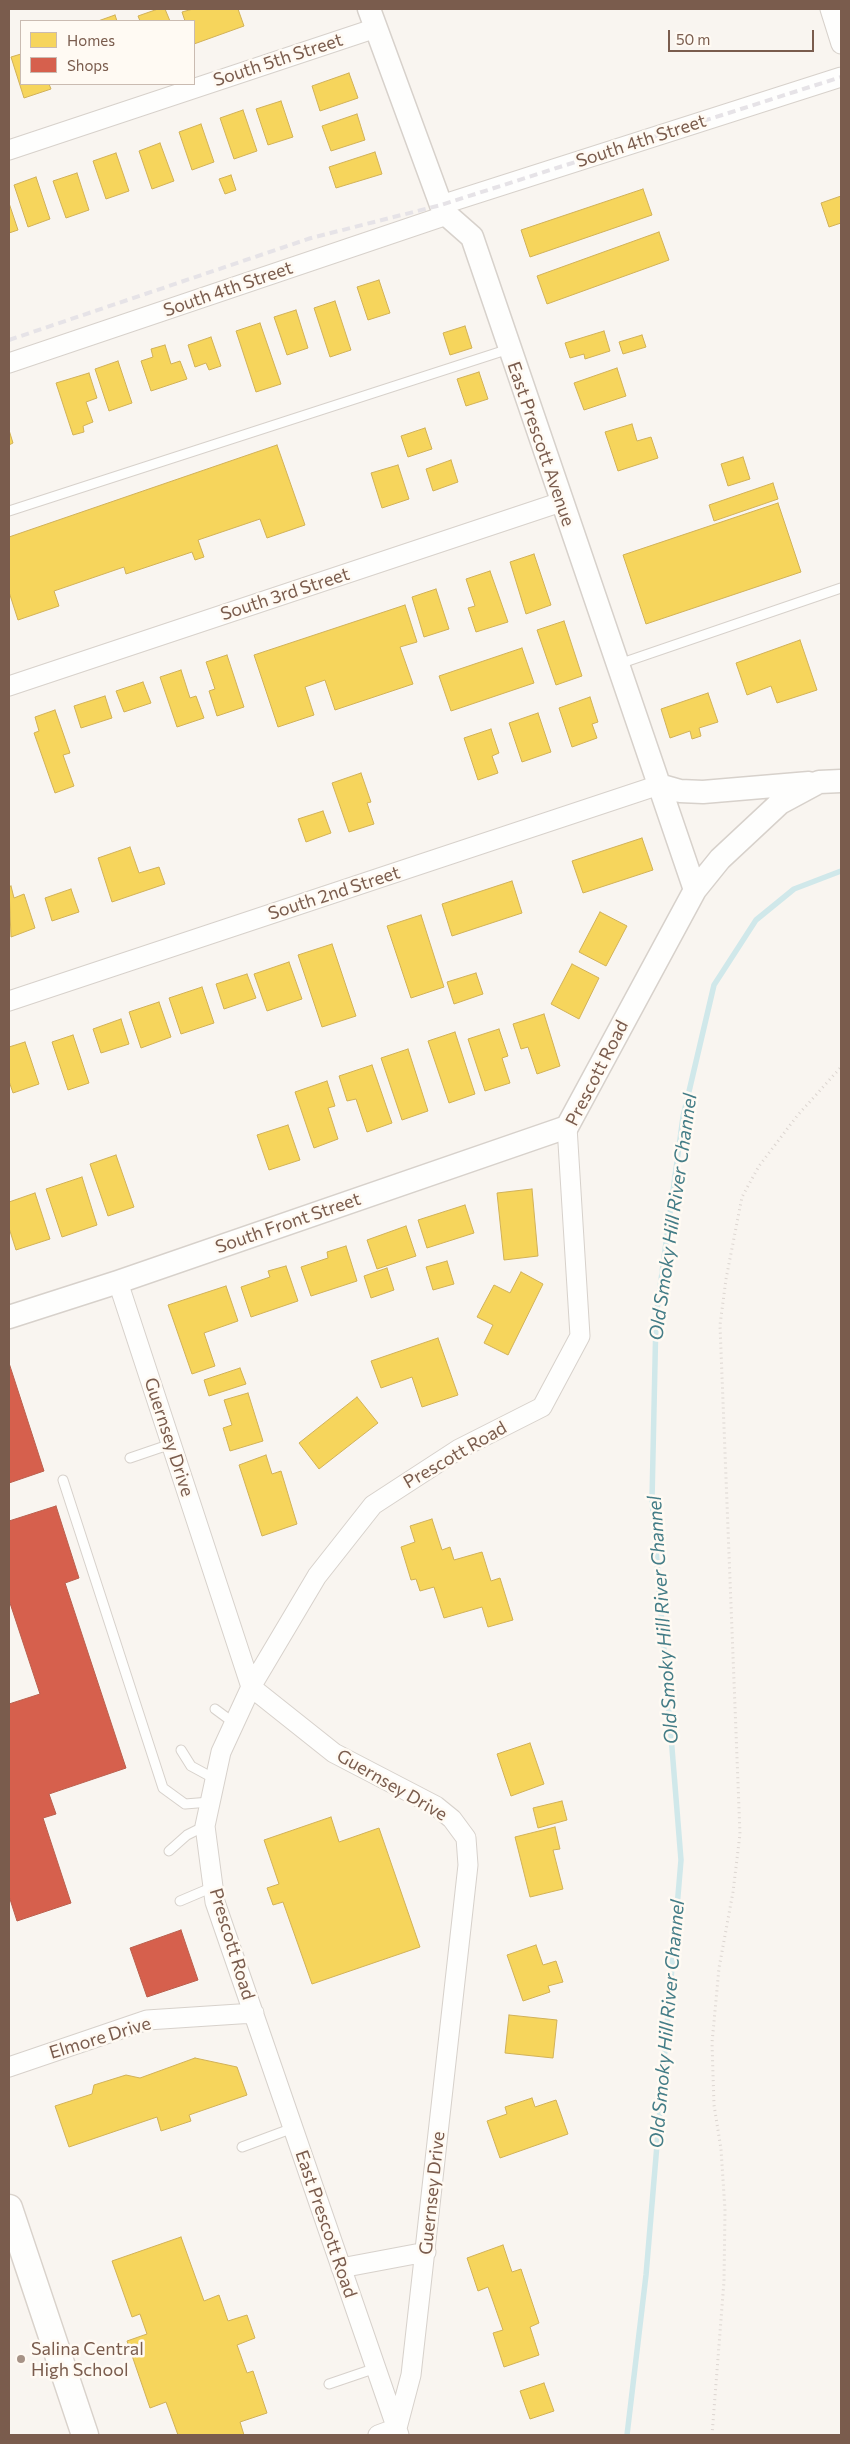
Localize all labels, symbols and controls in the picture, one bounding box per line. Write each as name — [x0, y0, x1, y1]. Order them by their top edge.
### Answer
legend — [20, 20, 195, 85]
scale bar — [670, 20, 816, 52]
street label: South 5th Street — [211, 29, 345, 91]
text: 50 m — [676, 30, 710, 48]
text: Homes — [67, 31, 115, 49]
text: Shops — [67, 56, 109, 74]
street label: South 4th Street — [573, 110, 709, 172]
street label: South 4th Street — [161, 257, 295, 321]
street label: East Prescott Avenue — [503, 359, 579, 529]
street label: South 3rd Street — [218, 563, 352, 625]
street label: South 2nd Street — [265, 861, 403, 925]
street label: Prescott Road — [561, 1017, 633, 1129]
water label: Old Smoky Hill River Channel — [644, 1092, 702, 1342]
street label: South Front Street — [213, 1188, 363, 1258]
street label: Guernsey Drive — [140, 1375, 198, 1499]
street label: Prescott Road — [400, 1417, 510, 1493]
water label: Old Smoky Hill River Channel — [643, 1495, 683, 1745]
street label: Guernsey Drive — [333, 1745, 451, 1825]
street label: Prescott Road — [205, 1886, 259, 2002]
water label: Old Smoky Hill River Channel — [645, 1899, 689, 2149]
street label: Elmore Drive — [47, 2012, 153, 2064]
street label: Guernsey Drive — [415, 2130, 449, 2256]
street label: East Prescott Road — [291, 2147, 361, 2301]
place label: Salina Central High School — [31, 2338, 144, 2380]
marker: Salina Central High School — [15, 2353, 27, 2365]

